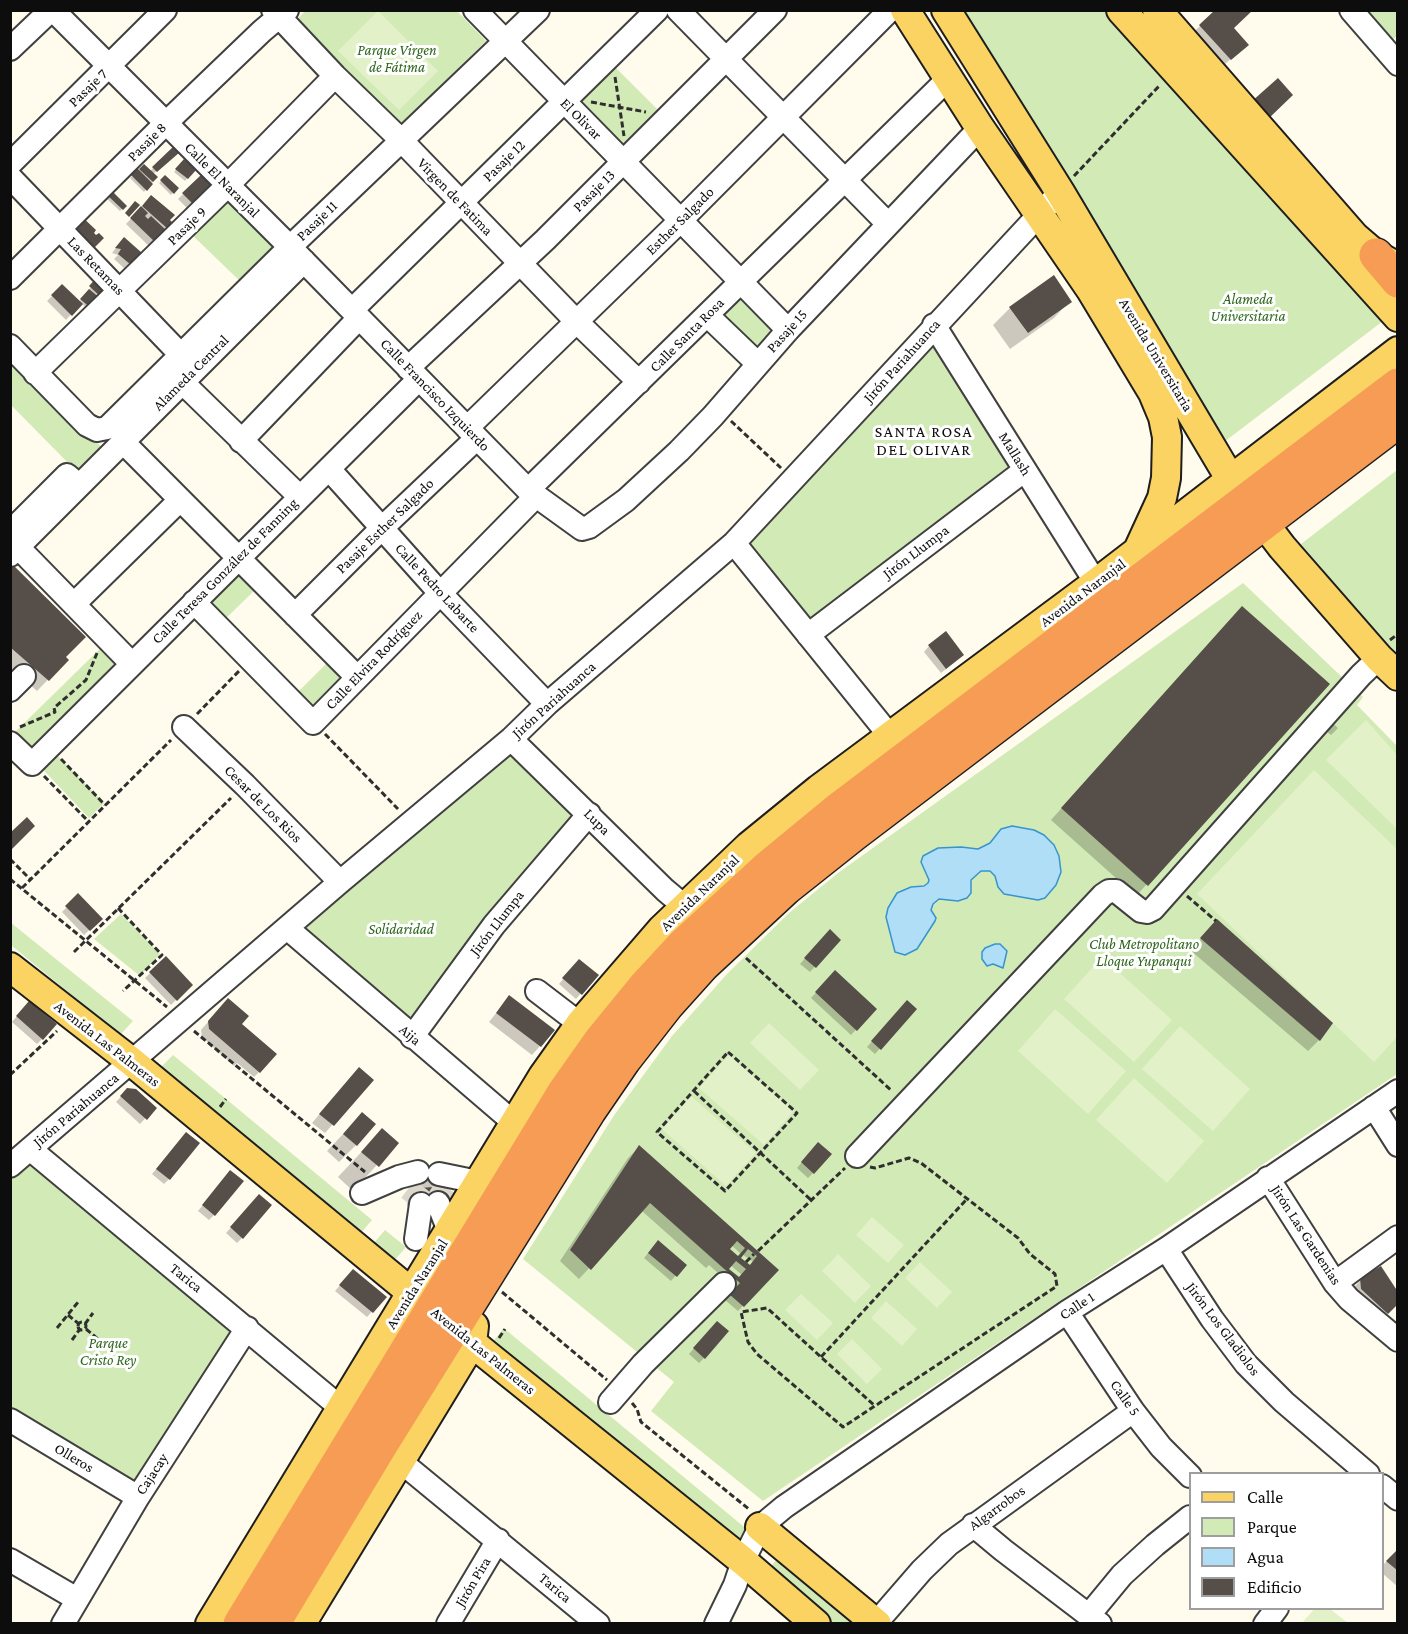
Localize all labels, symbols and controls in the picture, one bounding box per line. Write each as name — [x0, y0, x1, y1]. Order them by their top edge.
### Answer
park label: Parque Virgen de Fátima — [357, 41, 437, 76]
street label: Pasaje 7 — [65, 65, 111, 111]
street label: El Olivar — [556, 94, 606, 144]
street label: Pasaje 8 — [124, 119, 170, 165]
street label: Pasaje 12 — [479, 136, 529, 186]
street label: Calle El Naranjal — [181, 139, 263, 221]
street label: Virgen de Fatima — [413, 154, 497, 240]
street label: Pasaje 13 — [569, 166, 619, 216]
street label: Esther Salgado — [642, 183, 718, 259]
street label: Pasaje 11 — [293, 197, 341, 245]
street label: Pasaje 9 — [164, 203, 210, 249]
street label: Las Retamas — [64, 233, 128, 299]
park label: Alameda Universitaria — [1211, 290, 1285, 325]
street label: Calle Santa Rosa — [646, 294, 728, 376]
street label: Avenida Universitaria — [1115, 295, 1197, 415]
street label: Pasaje 15 — [763, 306, 811, 356]
street label: Jirón Pariahuanca — [860, 315, 944, 407]
street label: Alameda Central — [149, 331, 233, 415]
street label: Calle Francisco Izquierdo — [376, 335, 494, 455]
district label: SANTA ROSA DEL OLIVAR — [875, 422, 973, 460]
street label: Mallash — [995, 429, 1035, 479]
street label: Pasaje Esther Salgado — [332, 475, 438, 577]
street label: Calle Teresa González de Fanning — [148, 494, 302, 648]
street label: Jirón Llumpa — [879, 521, 953, 583]
street label: Calle Pedro Labarte — [391, 539, 483, 637]
street label: Avenida Naranjal — [1037, 555, 1129, 631]
street label: Calle Elvira Rodríguez — [322, 606, 426, 714]
street label: Jirón Pariahuanca — [508, 658, 600, 742]
street label: Cesar de Los Rios — [220, 761, 306, 847]
street label: Lupa — [580, 805, 614, 839]
street label: Avenida Naranjal — [657, 851, 743, 935]
street label: Jirón Llumpa — [466, 887, 528, 959]
park label: Solidaridad — [368, 920, 434, 938]
park label: Club Metropolitano Lloque Yupanqui — [1089, 935, 1199, 970]
street label: Avenida Las Palmeras — [51, 997, 163, 1091]
street label: Aija — [395, 1021, 425, 1049]
street label: Jirón Pariahuanca — [29, 1069, 123, 1151]
street label: Jirón Las Gardenias — [1267, 1182, 1345, 1288]
street label: Avenida Naranjal — [382, 1236, 452, 1332]
street label: Tarica — [166, 1259, 206, 1297]
street label: Jirón Los Gladiolos — [1182, 1279, 1264, 1379]
street label: Calle 1 — [1056, 1288, 1098, 1324]
street label: Avenida Las Palmeras — [427, 1303, 539, 1399]
park label: Parque Cristo Rey — [80, 1334, 136, 1369]
street label: Calle 5 — [1106, 1376, 1144, 1420]
street label: Olleros — [51, 1439, 97, 1477]
street label: Cajacay — [132, 1450, 172, 1498]
legend — [1189, 1472, 1384, 1610]
street label: Algarrobos — [965, 1481, 1029, 1535]
text: Calle — [1247, 1487, 1283, 1507]
text: Parque — [1247, 1517, 1297, 1537]
text: Agua — [1247, 1547, 1284, 1567]
street label: Jirón Pira — [451, 1554, 495, 1610]
street label: Tarica — [535, 1569, 575, 1607]
text: Edificio — [1247, 1577, 1302, 1597]

